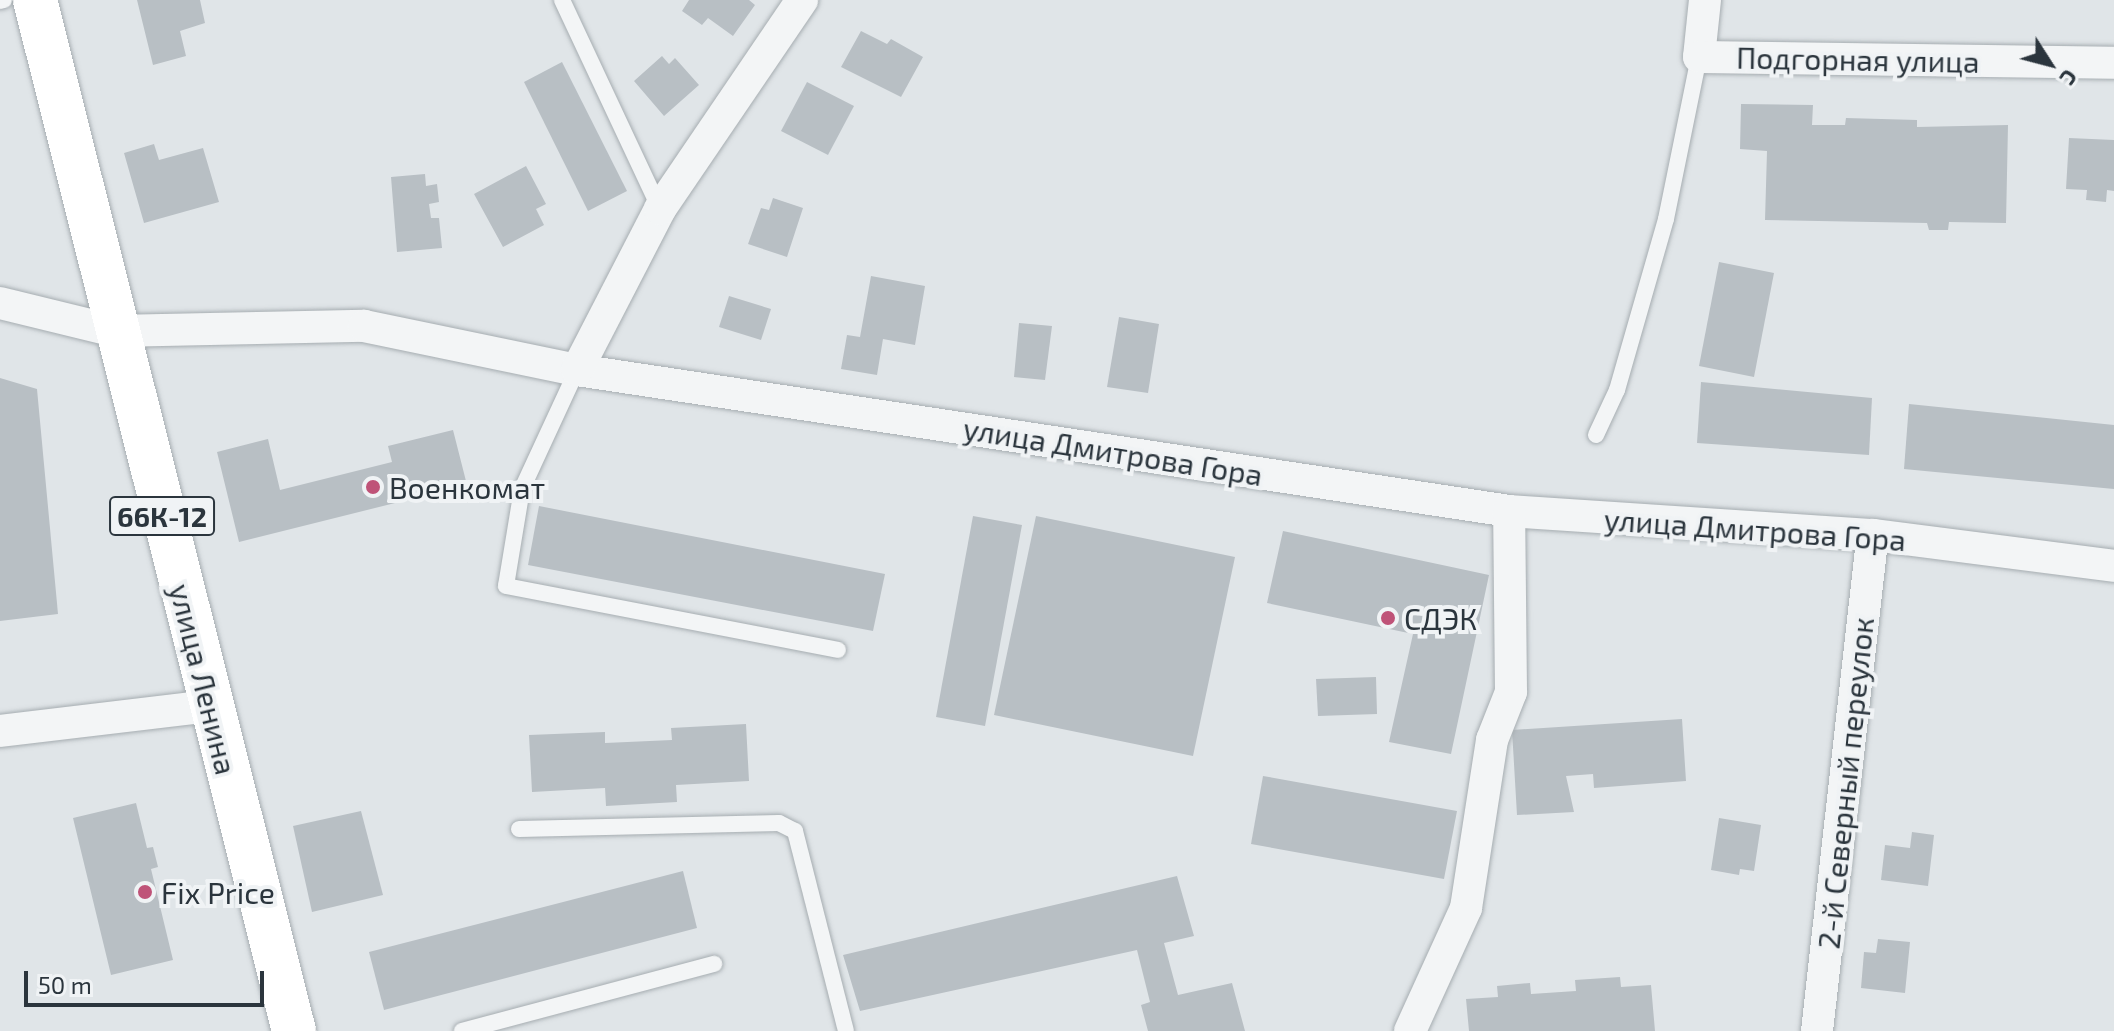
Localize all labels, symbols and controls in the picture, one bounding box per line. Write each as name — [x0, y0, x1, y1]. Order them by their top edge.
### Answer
north arrow — [2010, 24, 2090, 104]
street label: Подгорная улица — [1736, 39, 1980, 79]
text: С — [2055, 65, 2084, 91]
street label: улица Дмитрова Гора — [961, 410, 1265, 492]
place label: Военкомат — [389, 469, 545, 505]
marker: Военкомат — [364, 478, 382, 496]
road number: 66К-12 — [108, 492, 216, 540]
street label: улица Дмитрова Гора — [1603, 500, 1907, 558]
street label: улица Ленина — [163, 580, 245, 778]
place label: СДЭК — [1404, 600, 1477, 636]
marker: СДЭК — [1379, 609, 1397, 627]
street label: 2-й Северный переулок — [1810, 615, 1880, 951]
place label: Fix Price — [161, 874, 275, 910]
marker: Fix Price — [136, 883, 154, 901]
scale bar — [28, 955, 268, 1005]
text: 50 m — [38, 970, 92, 999]

